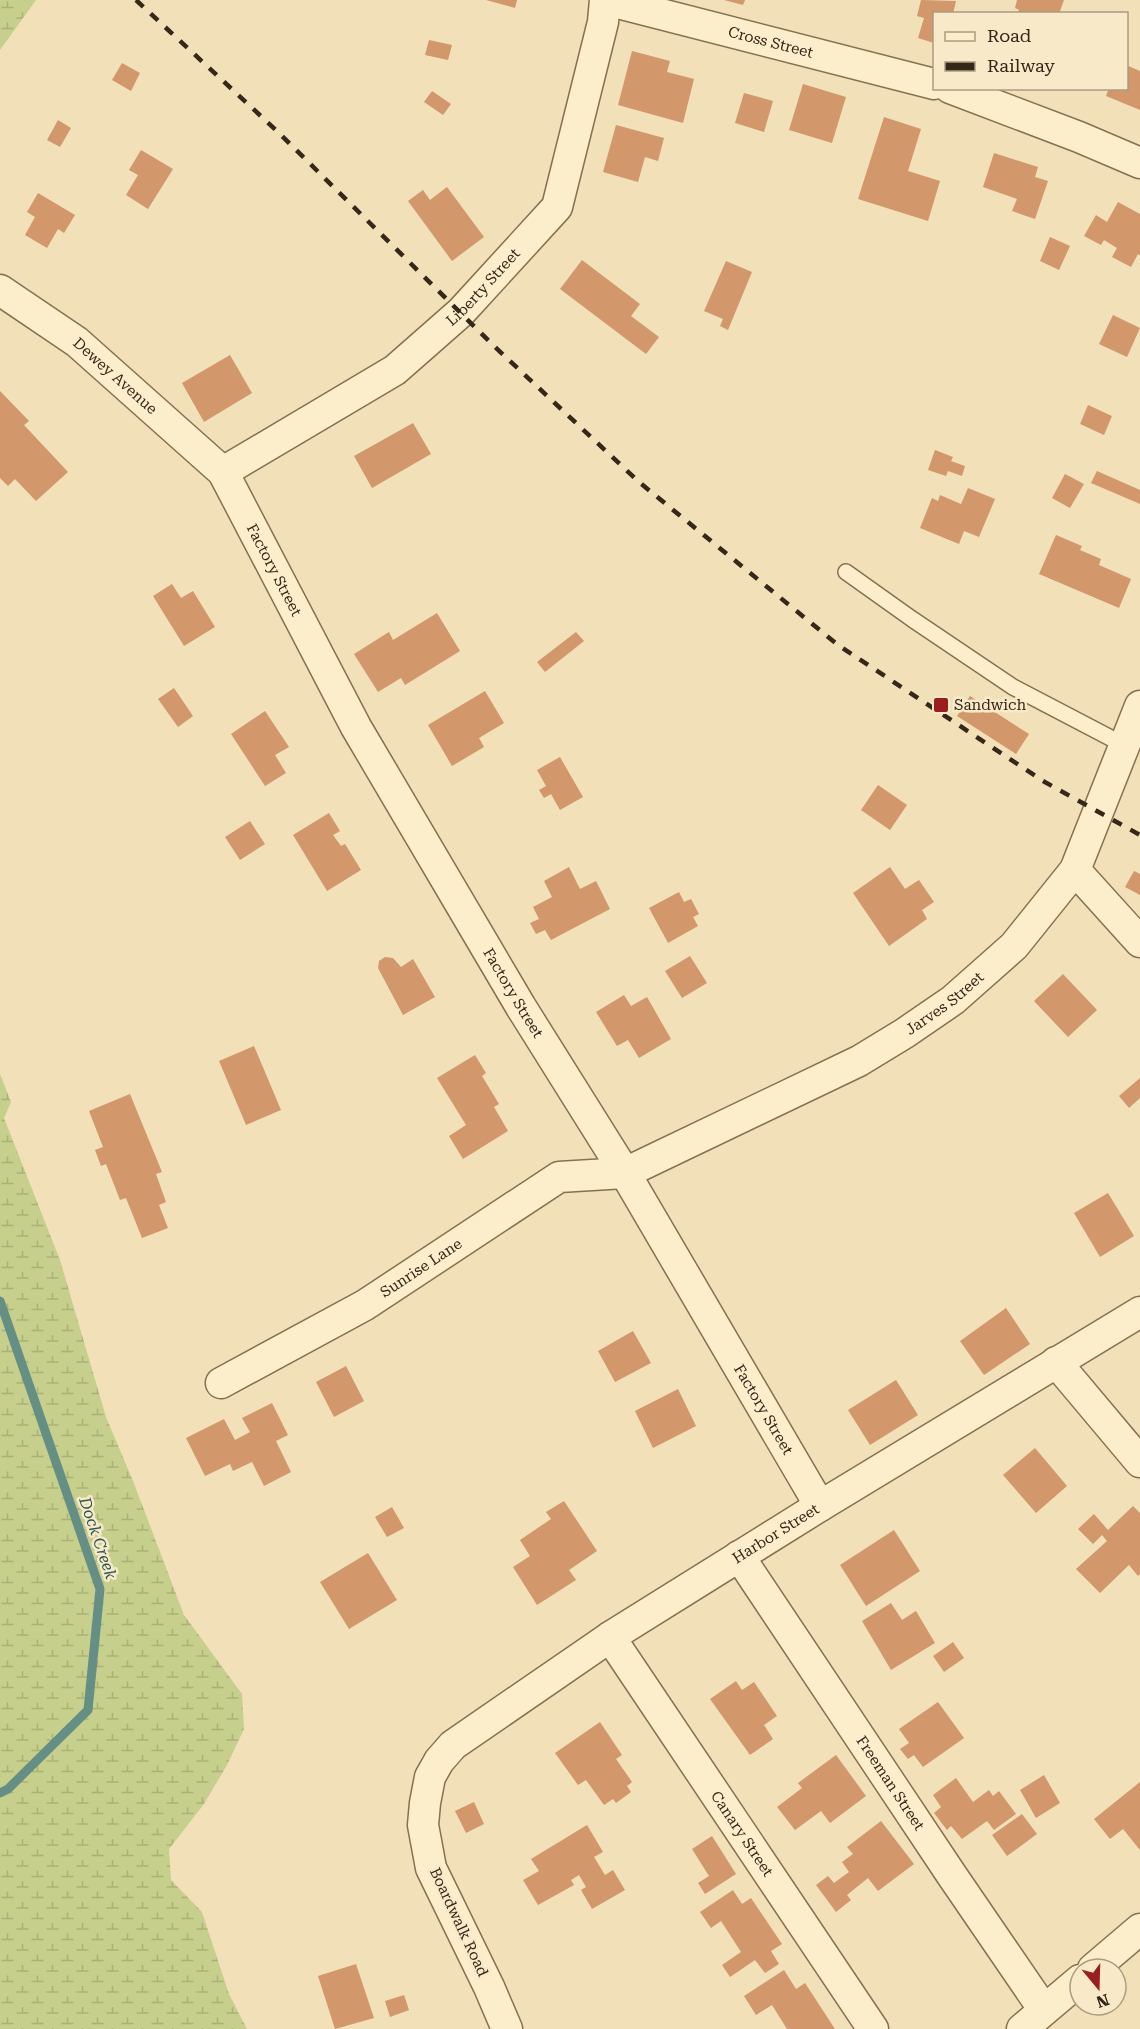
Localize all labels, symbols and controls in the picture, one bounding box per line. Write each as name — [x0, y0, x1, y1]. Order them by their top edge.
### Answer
legend — [933, 12, 1128, 90]
street label: Cross Street — [726, 23, 816, 62]
text: Road — [987, 25, 1032, 46]
text: Railway — [987, 55, 1055, 76]
street label: Liberty Street — [442, 244, 524, 330]
street label: Dewey Avenue — [69, 334, 161, 418]
street label: Factory Street — [243, 521, 306, 620]
marker: Sandwich — [932, 696, 950, 714]
place label: Sandwich — [954, 696, 1026, 714]
street label: Factory Street — [479, 945, 547, 1042]
street label: Jarves Street — [902, 968, 988, 1039]
street label: Sunrise Lane — [377, 1235, 465, 1301]
street label: Factory Street — [730, 1361, 797, 1458]
water label: Dock Creek — [75, 1494, 121, 1582]
street label: Harbor Street — [729, 1500, 823, 1567]
street label: Freeman Street — [852, 1732, 929, 1834]
street label: Canary Street — [707, 1788, 777, 1880]
street label: Boardwalk Road — [426, 1865, 492, 1980]
north arrow — [1068, 1957, 1128, 2017]
text: N — [1094, 1990, 1112, 2012]

